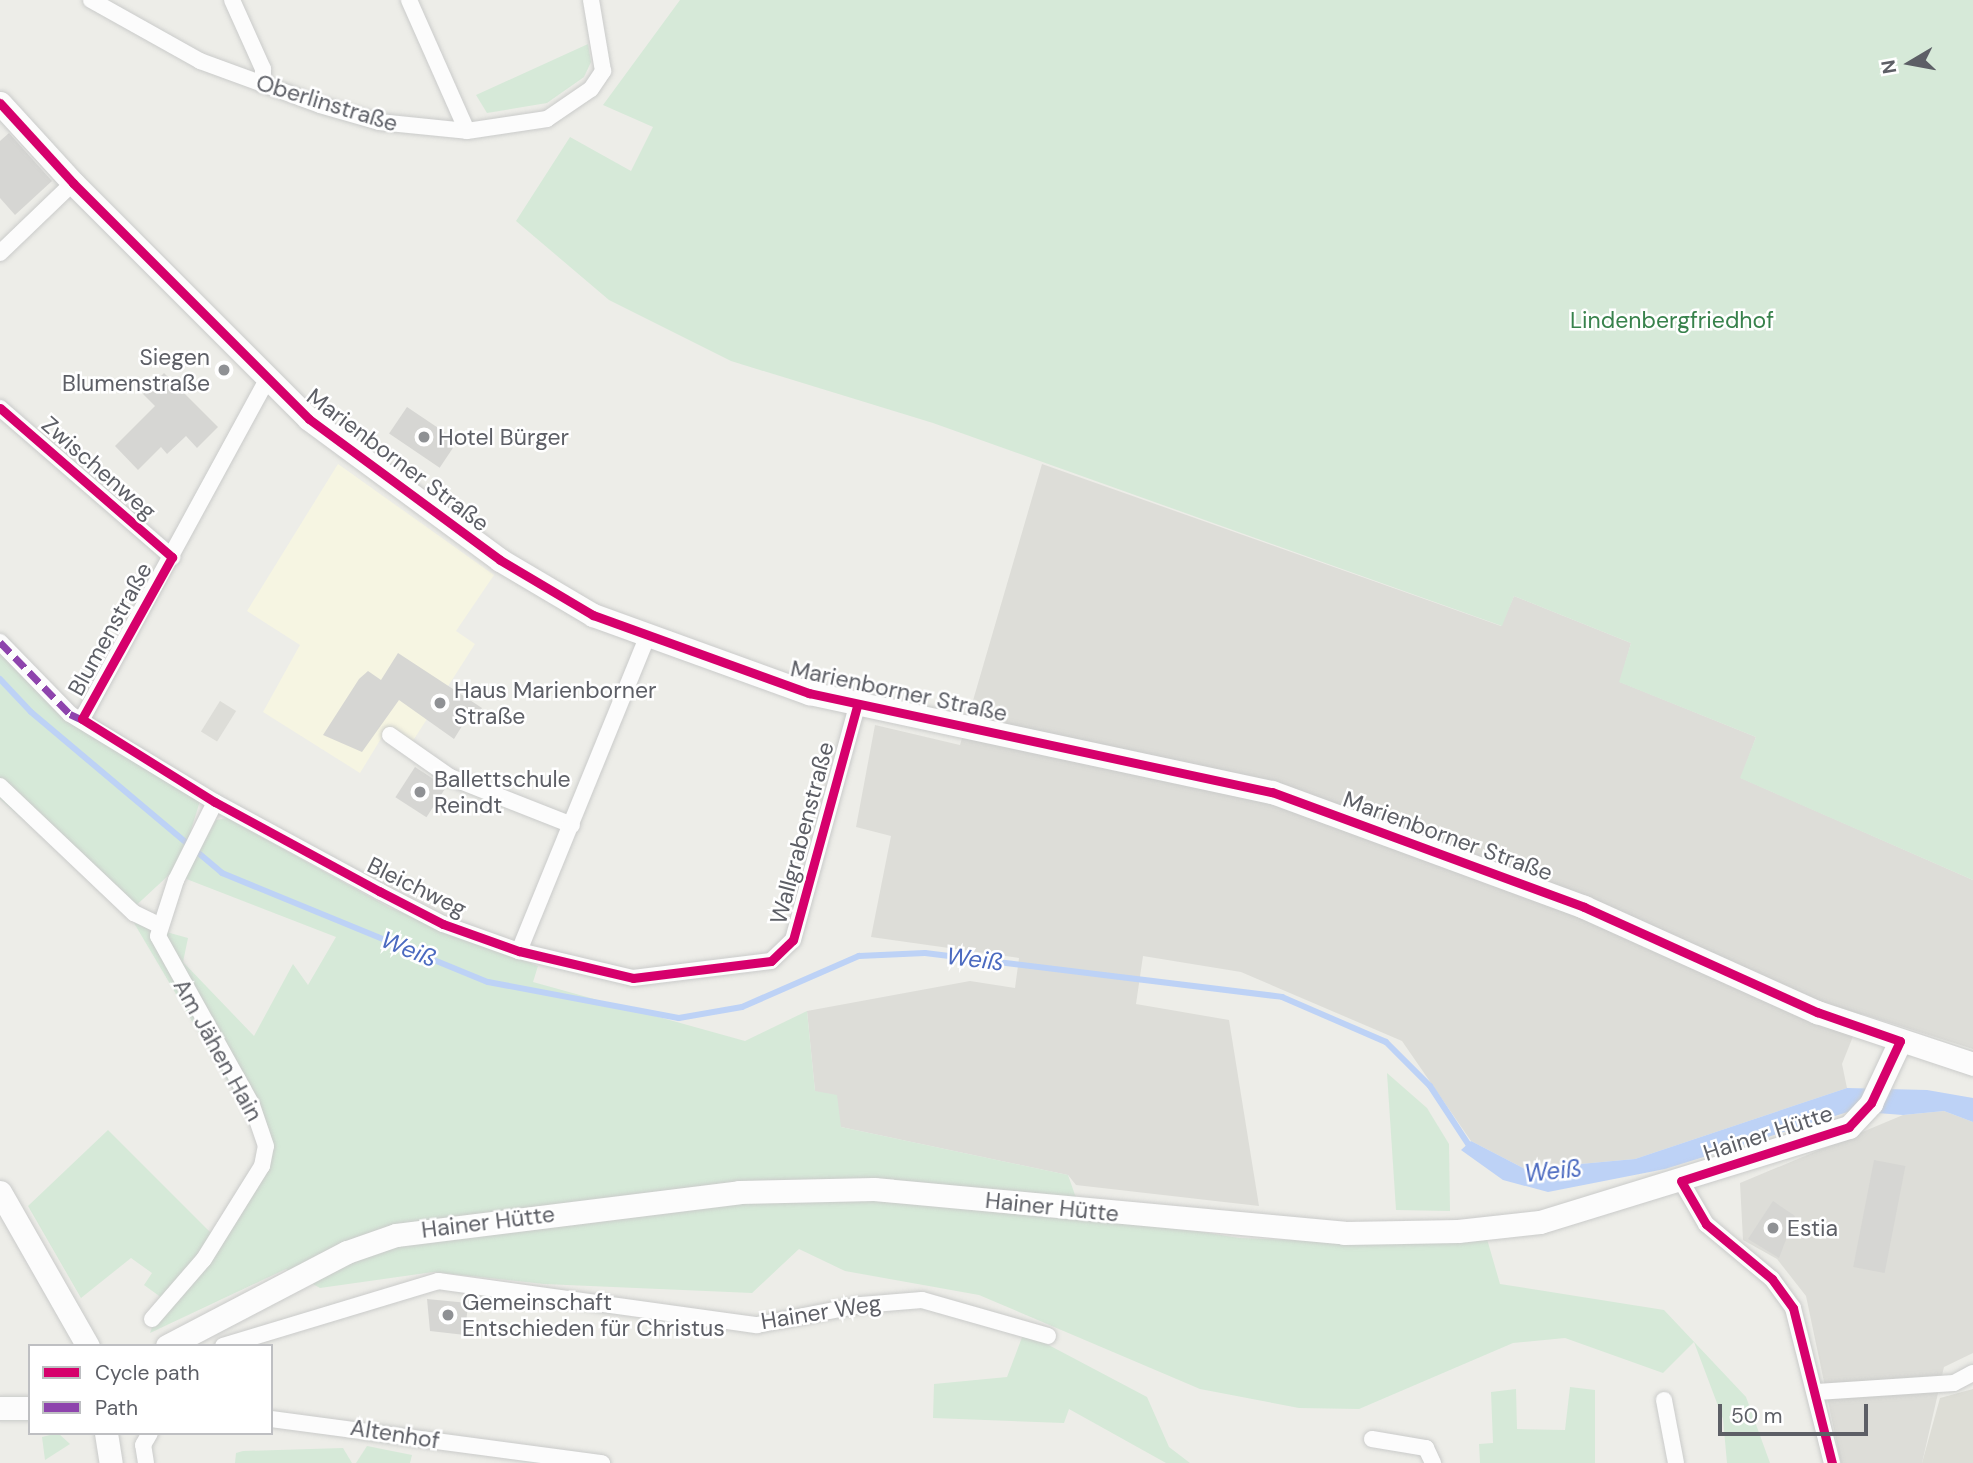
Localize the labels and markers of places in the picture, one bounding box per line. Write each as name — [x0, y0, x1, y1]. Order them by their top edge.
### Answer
place label: Siegen Blumenstraße — [62, 343, 210, 397]
marker: Siegen Blumenstraße — [216, 362, 232, 378]
place label: Hotel Bürger — [438, 423, 569, 451]
marker: Hotel Bürger — [416, 429, 432, 445]
place label: Haus Marienborner Straße — [454, 676, 656, 730]
marker: Haus Marienborner Straße — [432, 695, 448, 711]
place label: Ballettschule Reindt — [434, 765, 571, 819]
marker: Ballettschule Reindt — [412, 784, 428, 800]
place label: Estia — [1787, 1214, 1838, 1242]
marker: Estia — [1765, 1220, 1781, 1236]
place label: Gemeinschaft Entschieden für Christus — [462, 1288, 725, 1342]
marker: Gemeinschaft Entschieden für Christus — [440, 1307, 456, 1323]

